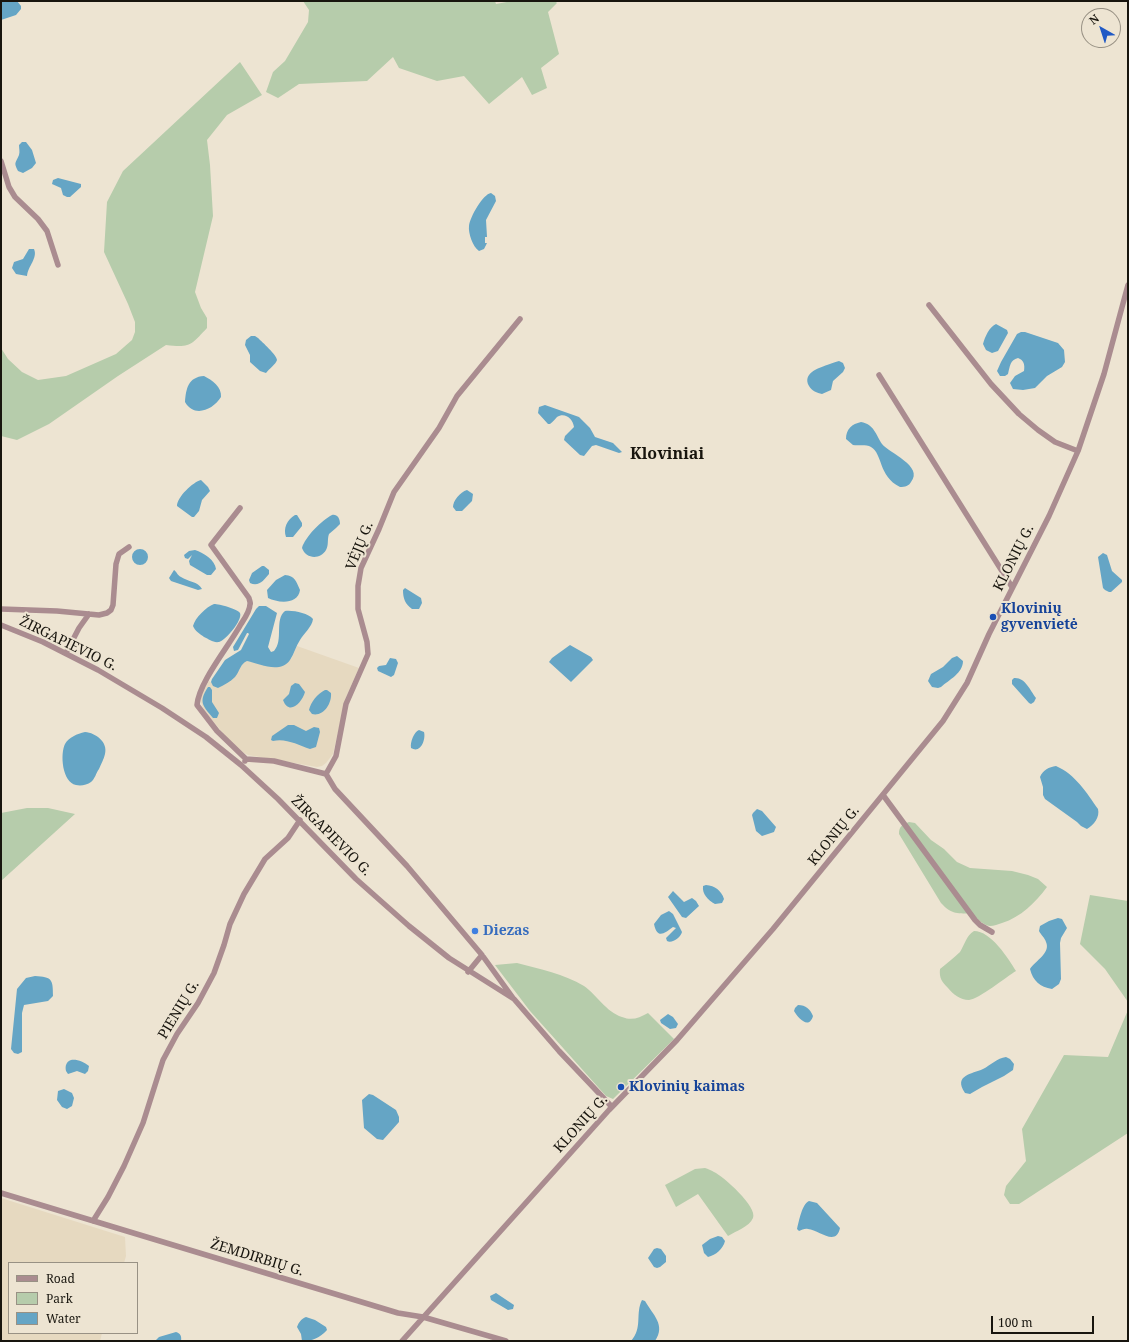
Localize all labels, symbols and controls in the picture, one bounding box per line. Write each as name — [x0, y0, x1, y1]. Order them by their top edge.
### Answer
north arrow — [1081, 8, 1121, 48]
text: N — [1086, 11, 1102, 28]
district label: Kloviniai — [630, 444, 704, 464]
street label: VĖJŲ G. — [343, 519, 377, 573]
street label: KLONIŲ G. — [990, 522, 1038, 594]
place label: Klovinių gyvenvietė — [1001, 601, 1078, 634]
marker: Klovinių gyvenvietė — [988, 612, 998, 622]
street label: ŽIRGAPIEVIO G. — [17, 613, 119, 675]
street label: ŽIRGAPIEVIO G. — [287, 792, 375, 880]
street label: KLONIŲ G. — [805, 803, 863, 869]
place label: Diezas — [483, 923, 529, 939]
marker: Diezas — [470, 926, 480, 936]
street label: PIENIŲ G. — [155, 978, 203, 1042]
place label: Klovinių kaimas — [629, 1079, 745, 1095]
marker: Klovinių kaimas — [616, 1082, 626, 1092]
street label: KLONIŲ G. — [551, 1092, 611, 1156]
street label: ŽEMDIRBIŲ G. — [209, 1236, 305, 1280]
legend — [8, 1262, 138, 1334]
text: Road — [46, 1270, 75, 1287]
text: Park — [46, 1290, 73, 1307]
scale bar — [993, 1308, 1096, 1334]
text: Water — [46, 1310, 81, 1327]
text: 100 m — [998, 1314, 1033, 1331]

